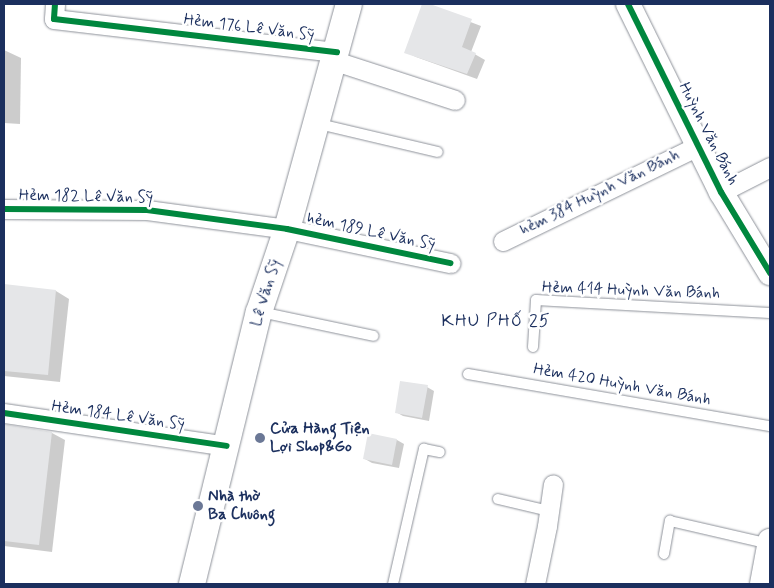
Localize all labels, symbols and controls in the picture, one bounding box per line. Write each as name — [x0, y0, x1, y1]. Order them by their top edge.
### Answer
street label: Hẻm 176 Lê Văn Sỹ — [182, 10, 316, 46]
street label: Huỳnh Văn Bánh — [674, 80, 742, 188]
street label: hẻm 384 Huỳnh Văn Bánh — [518, 146, 682, 240]
street label: Hẻm 182 Lê Văn Sỹ — [18, 186, 154, 208]
street label: hẻm 189 Lê Văn Sỹ — [305, 209, 437, 255]
street label: Lê Văn Sỹ — [247, 257, 285, 329]
street label: Hẻm 414 Huỳnh Văn Bánh — [543, 278, 719, 304]
district label: KHU PHỐ 25 — [442, 310, 550, 332]
street label: Hẻm 420 Huỳnh Văn Bánh — [533, 360, 711, 410]
street label: Hẻm 184 Lê Văn Sỹ — [50, 397, 186, 435]
place label: Cửa Hàng Tiện Lợi Shop&Go — [270, 419, 368, 457]
marker: Cửa Hàng Tiện Lợi Shop&Go — [254, 432, 266, 444]
place label: Nhà thờ Ba Chuông — [208, 487, 280, 525]
marker: Nhà thờ Ba Chuông — [192, 500, 204, 512]

